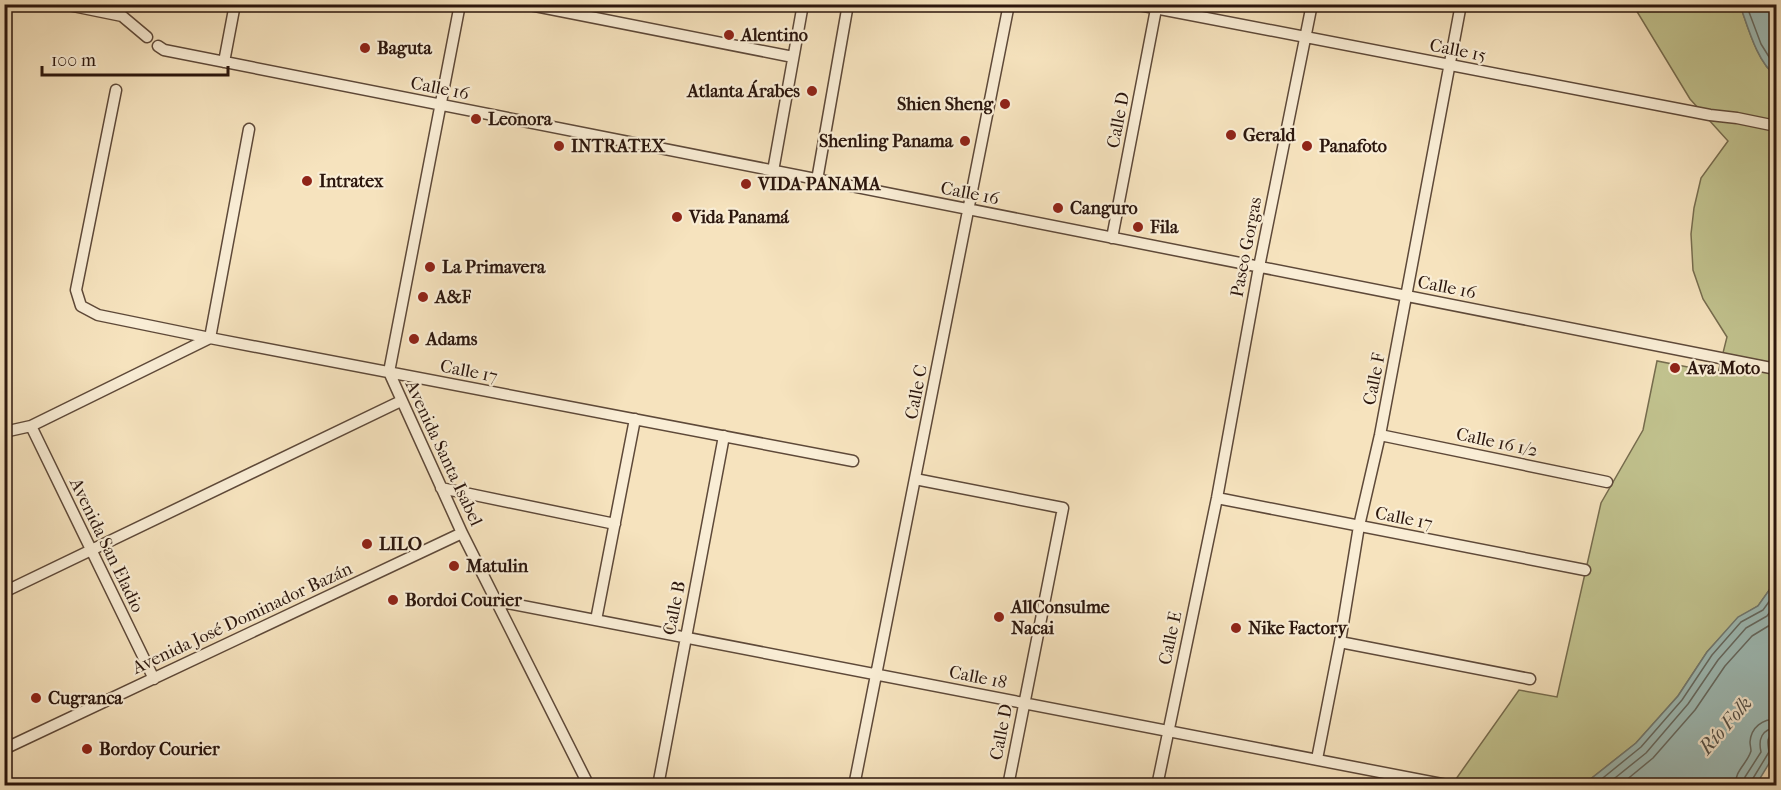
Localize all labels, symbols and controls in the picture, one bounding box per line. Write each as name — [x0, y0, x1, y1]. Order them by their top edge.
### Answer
place label: Alentino — [740, 25, 808, 46]
marker: Alentino — [722, 28, 736, 42]
street label: Calle 15 — [1428, 35, 1488, 66]
place label: Baguta — [377, 38, 433, 59]
scale bar — [42, 39, 228, 77]
marker: Baguta — [358, 41, 372, 55]
text: 100 m — [51, 50, 96, 71]
street label: Calle 16 — [409, 73, 471, 104]
place label: Atlanta Árabes — [686, 79, 800, 102]
marker: Atlanta Árabes — [805, 84, 819, 98]
street label: Calle D — [1103, 90, 1134, 150]
place label: Shien Sheng — [897, 94, 994, 115]
marker: Shien Sheng — [998, 97, 1012, 111]
place label: Leonora — [488, 109, 553, 130]
marker: Leonora — [469, 112, 483, 126]
place label: Gerald — [1243, 125, 1296, 146]
marker: Gerald — [1224, 128, 1238, 142]
place label: Shenling Panama — [819, 131, 954, 152]
marker: Shenling Panama — [958, 134, 972, 148]
place label: INTRATEX — [571, 136, 666, 157]
place label: Panafoto — [1319, 136, 1387, 157]
marker: INTRATEX — [552, 139, 566, 153]
marker: Panafoto — [1300, 139, 1314, 153]
place label: Intratex — [319, 171, 384, 192]
marker: Intratex — [300, 174, 314, 188]
place label: VIDA PANAMA — [757, 174, 882, 195]
marker: VIDA PANAMA — [739, 177, 753, 191]
street label: Calle 16 — [939, 178, 1001, 209]
street label: Paseo Gorgas — [1227, 195, 1267, 299]
place label: Canguro — [1070, 198, 1138, 219]
marker: Canguro — [1051, 201, 1065, 215]
place label: Vida Panamá — [688, 207, 790, 228]
marker: Vida Panamá — [670, 210, 684, 224]
place label: Fila — [1149, 217, 1179, 238]
marker: Fila — [1131, 220, 1145, 234]
place label: La Primavera — [442, 257, 546, 278]
marker: La Primavera — [423, 260, 437, 274]
street label: Calle 16 — [1416, 272, 1478, 303]
place label: A&F — [434, 287, 471, 308]
marker: A&F — [416, 290, 430, 304]
place label: Adams — [425, 329, 478, 350]
marker: Adams — [407, 332, 421, 346]
street label: Calle F — [1359, 351, 1390, 407]
street label: Calle 17 — [438, 356, 500, 387]
place label: Ava Moto — [1686, 358, 1760, 379]
marker: Ava Moto — [1668, 361, 1682, 375]
street label: Calle C — [901, 363, 932, 421]
street label: Avenida Santa Isabel — [400, 376, 487, 529]
street label: Calle 16 1/2 — [1454, 424, 1540, 461]
street label: Avenida San Eladio — [64, 474, 148, 616]
street label: Calle 17 — [1373, 503, 1435, 534]
place label: LILO — [379, 534, 422, 555]
marker: LILO — [360, 537, 374, 551]
place label: Matulin — [465, 556, 529, 577]
street label: Avenida José Dominador Bazán — [128, 558, 356, 679]
marker: Matulin — [447, 559, 461, 573]
street label: Calle B — [659, 579, 690, 637]
place label: Bordoi Courier — [405, 590, 522, 611]
marker: Bordoi Courier — [386, 593, 400, 607]
place label: AllConsulme Nacai — [1010, 597, 1110, 639]
street label: Calle E — [1155, 609, 1186, 667]
marker: AllConsulme Nacai — [992, 610, 1006, 624]
place label: Nike Factory — [1248, 618, 1348, 639]
marker: Nike Factory — [1229, 621, 1243, 635]
street label: Calle 18 — [947, 662, 1009, 693]
place label: Cugranca — [48, 688, 123, 709]
marker: Cugranca — [29, 691, 43, 705]
water label: Río Folk — [1693, 692, 1757, 760]
street label: Calle D — [986, 702, 1017, 762]
place label: Bordoy Courier — [99, 739, 220, 760]
marker: Bordoy Courier — [80, 742, 94, 756]

